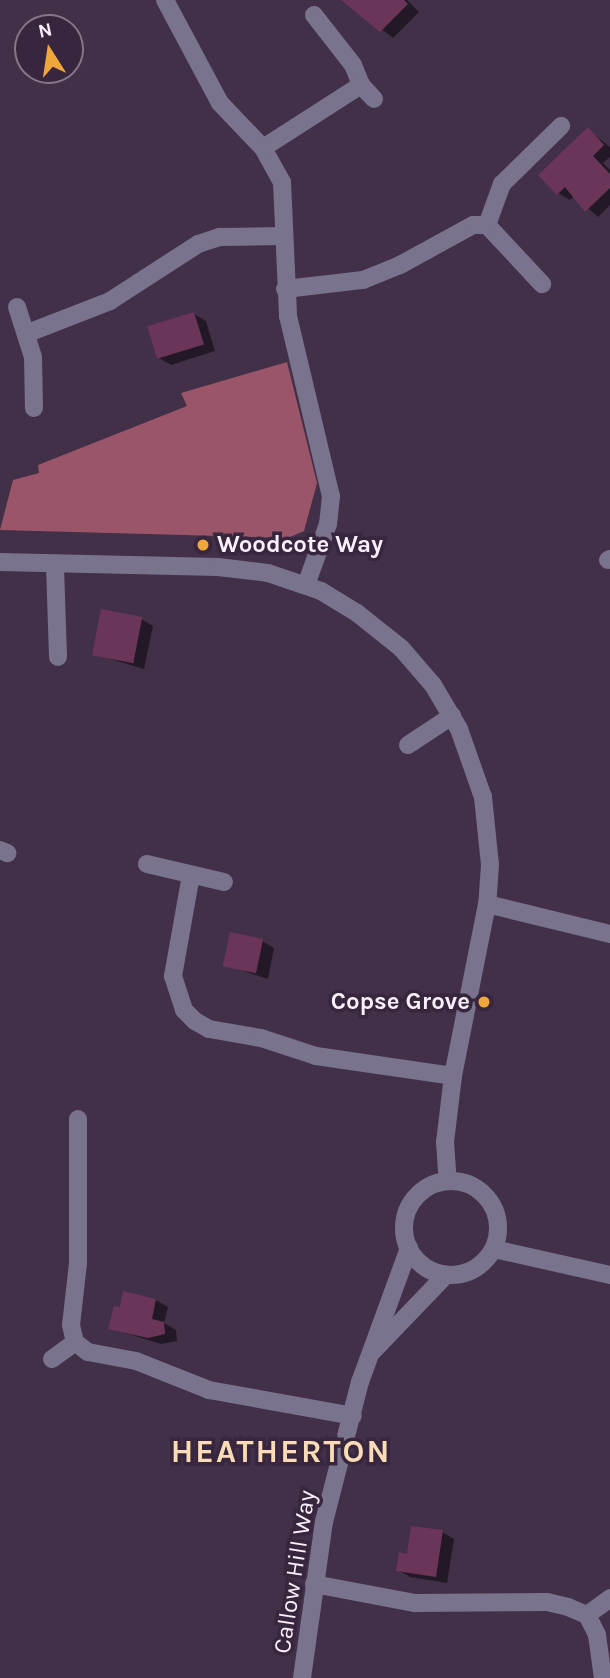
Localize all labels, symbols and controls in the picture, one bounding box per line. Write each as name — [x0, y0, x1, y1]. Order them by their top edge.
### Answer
north arrow — [14, 14, 84, 84]
text: N — [36, 18, 54, 43]
place label: Woodcote Way — [217, 531, 383, 559]
marker: Woodcote Way — [195, 537, 211, 553]
place label: Copse Grove — [331, 988, 470, 1016]
marker: Copse Grove — [476, 994, 492, 1010]
district label: HEATHERTON — [172, 1433, 390, 1471]
street label: Callow Hill Way — [268, 1488, 322, 1656]

